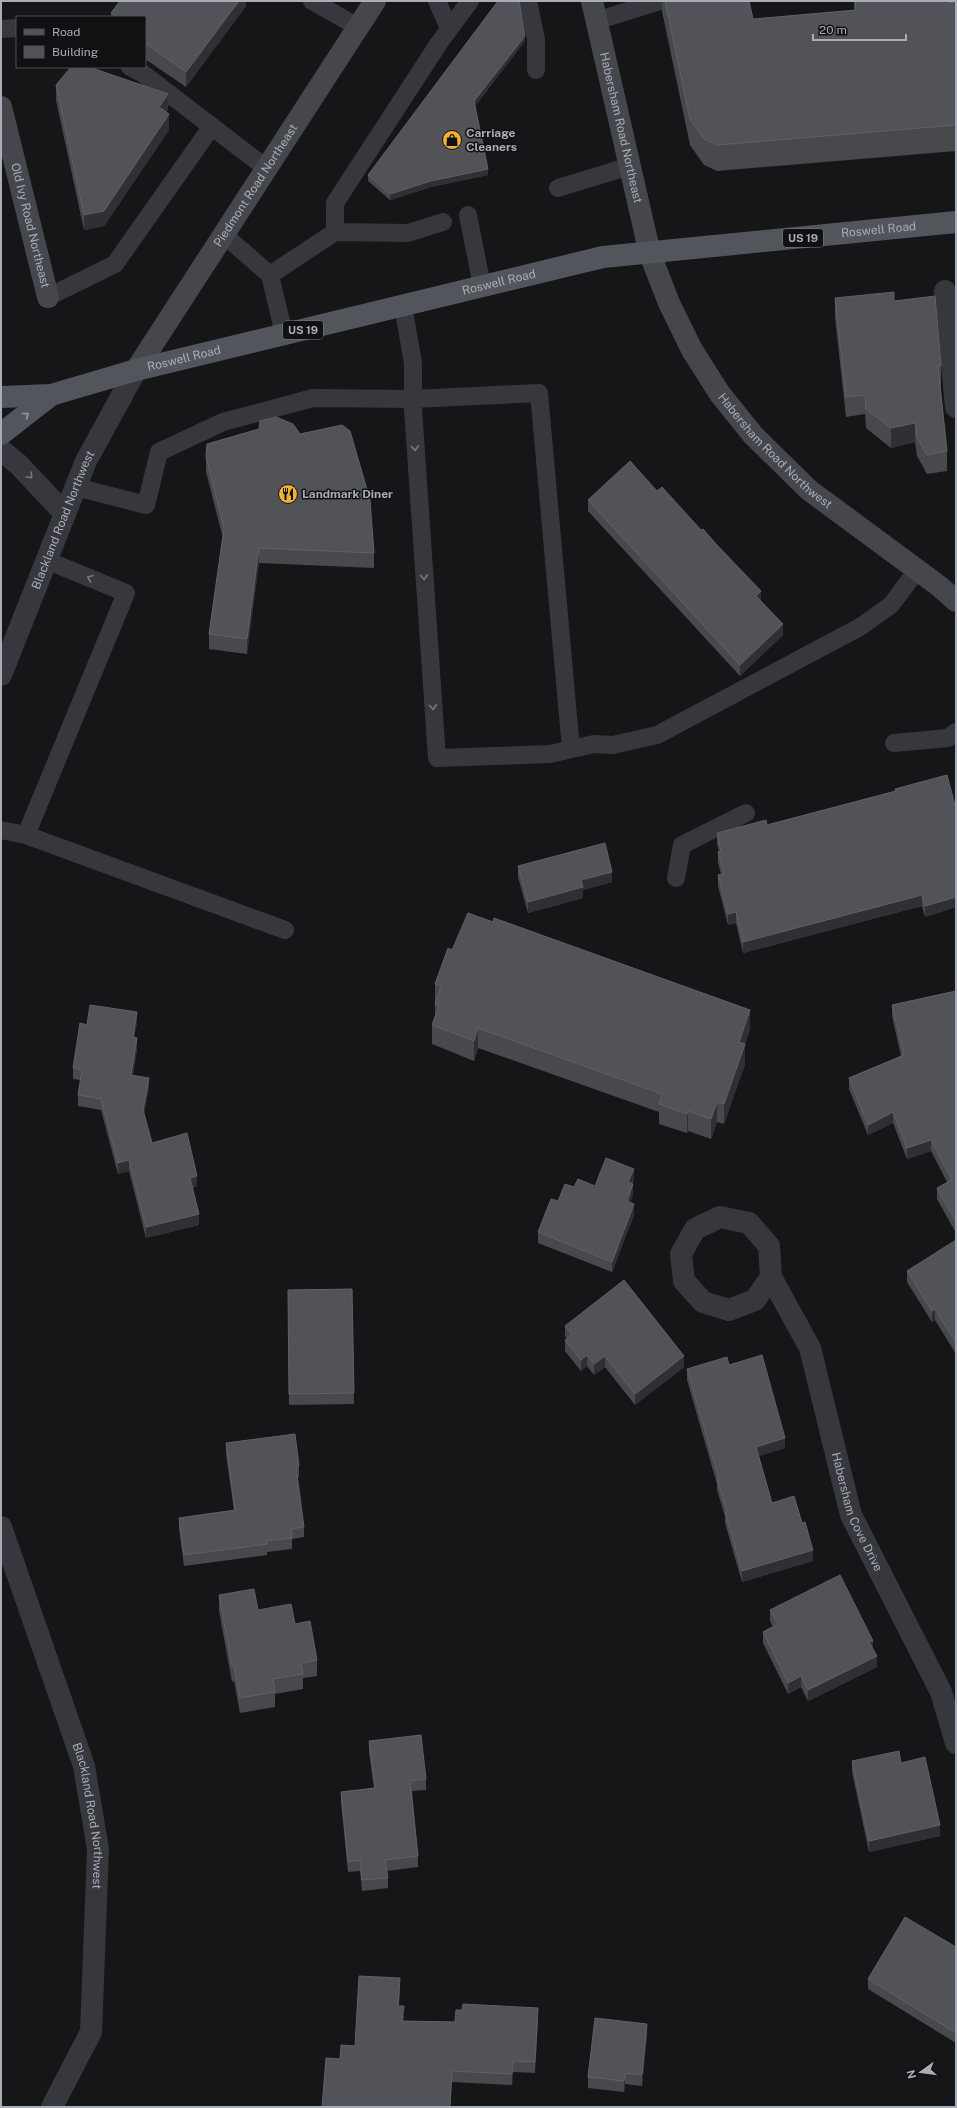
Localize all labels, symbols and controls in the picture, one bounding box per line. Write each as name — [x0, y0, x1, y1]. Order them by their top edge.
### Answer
legend — [16, 16, 146, 68]
scale bar — [813, 16, 906, 42]
text: 20 m — [819, 23, 847, 37]
text: Road — [52, 25, 80, 39]
text: Building — [52, 45, 98, 59]
street label: Habersham Road Northeast — [597, 51, 645, 205]
street label: Piedmont Road Northeast — [211, 121, 301, 249]
place label: Carriage Cleaners — [466, 126, 517, 154]
shop icon: Carriage Cleaners — [441, 129, 463, 151]
street label: Old Ivy Road Northeast — [8, 161, 53, 290]
street label: Roswell Road — [840, 219, 917, 240]
road number: US 19 — [783, 229, 823, 247]
street label: Roswell Road — [461, 267, 537, 298]
road number: US 19 — [283, 321, 323, 339]
street label: Roswell Road — [146, 343, 222, 374]
street label: Habersham Road Northwest — [715, 390, 835, 512]
one-way arrow — [22, 412, 29, 419]
one-way arrow — [411, 445, 420, 451]
street label: Blackland Road Northwest — [29, 448, 98, 591]
one-way arrow — [25, 471, 32, 479]
restaurant icon: Landmark Diner — [277, 483, 299, 505]
place label: Landmark Diner — [302, 487, 393, 501]
one-way arrow — [420, 574, 429, 580]
one-way arrow — [87, 575, 95, 583]
one-way arrow — [429, 704, 438, 710]
street label: Habersham Cove Drive — [829, 1451, 886, 1574]
street label: Blackland Road Northwest — [69, 1741, 105, 1890]
north arrow — [901, 2052, 941, 2092]
text: N — [904, 2069, 918, 2080]

